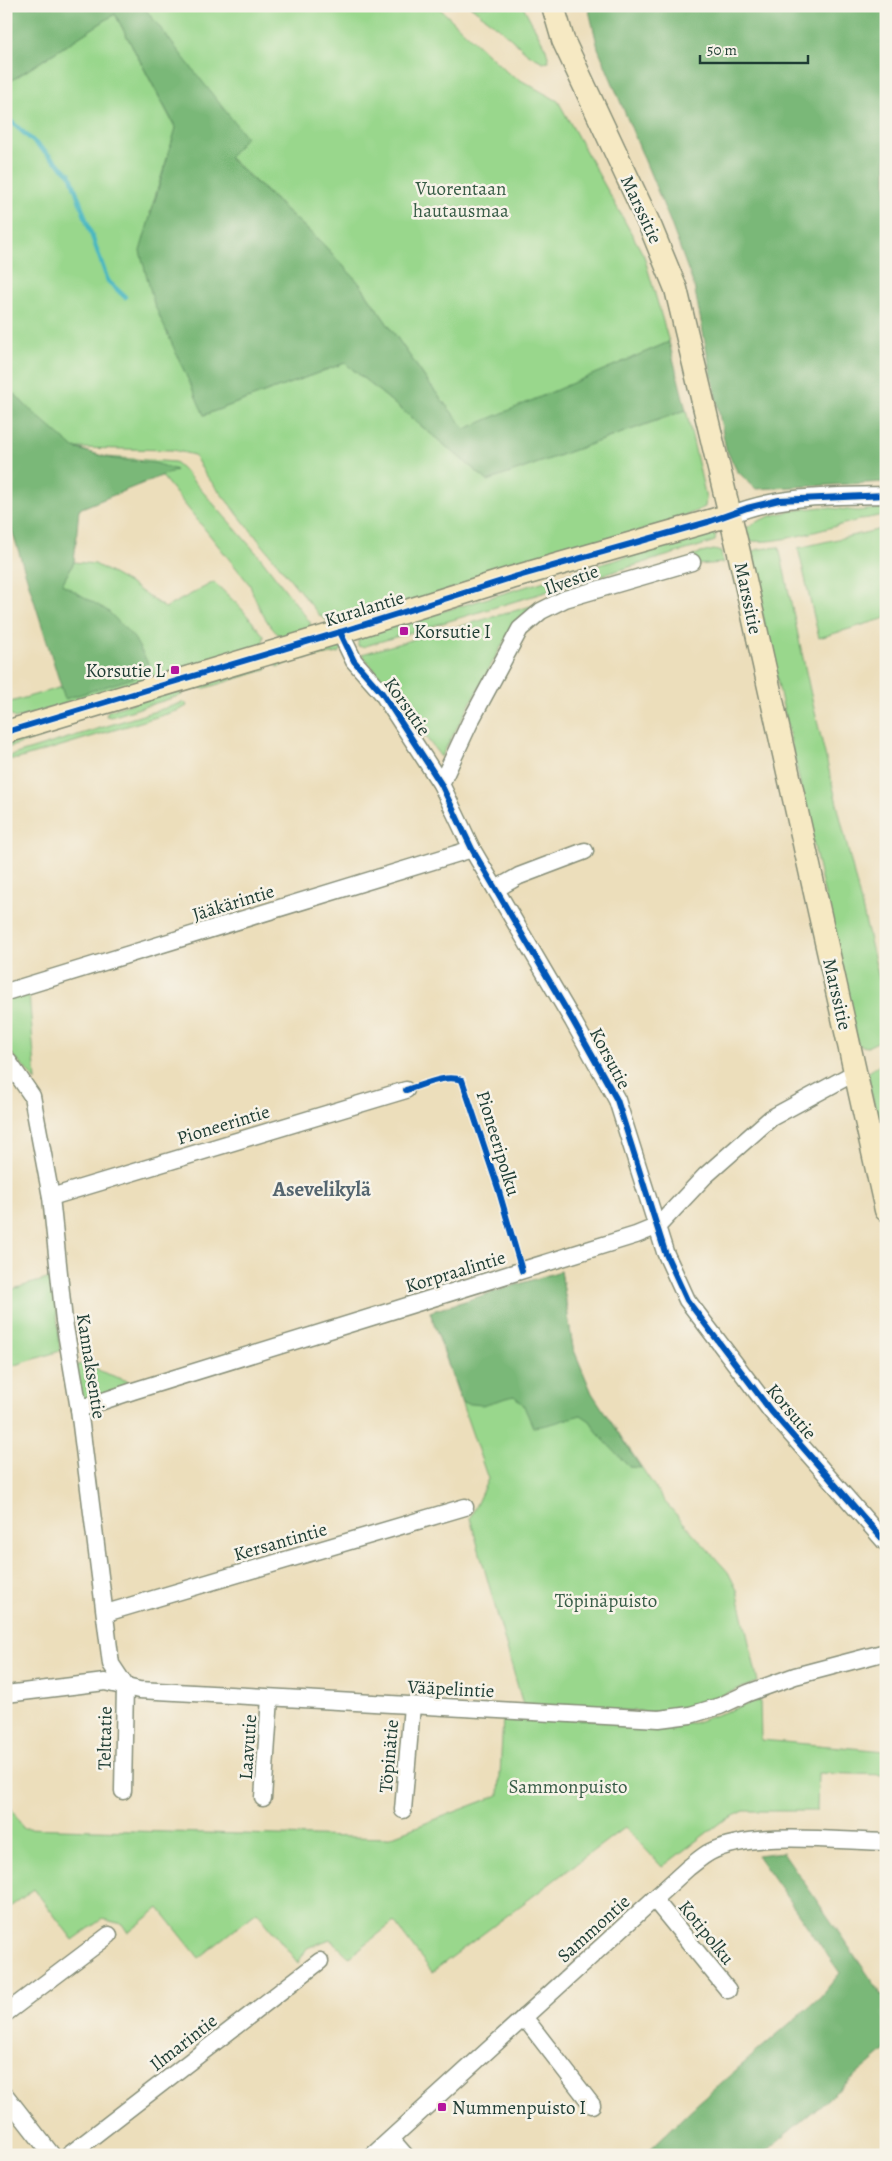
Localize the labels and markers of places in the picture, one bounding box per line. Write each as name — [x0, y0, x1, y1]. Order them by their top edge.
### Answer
place label: Korsutie I — [414, 619, 491, 645]
marker: Korsutie I — [398, 625, 410, 637]
place label: Korsutie L — [85, 658, 165, 684]
marker: Korsutie L — [169, 664, 181, 676]
place label: Nummenpuisto I — [452, 2095, 586, 2121]
marker: Nummenpuisto I — [436, 2101, 448, 2113]

